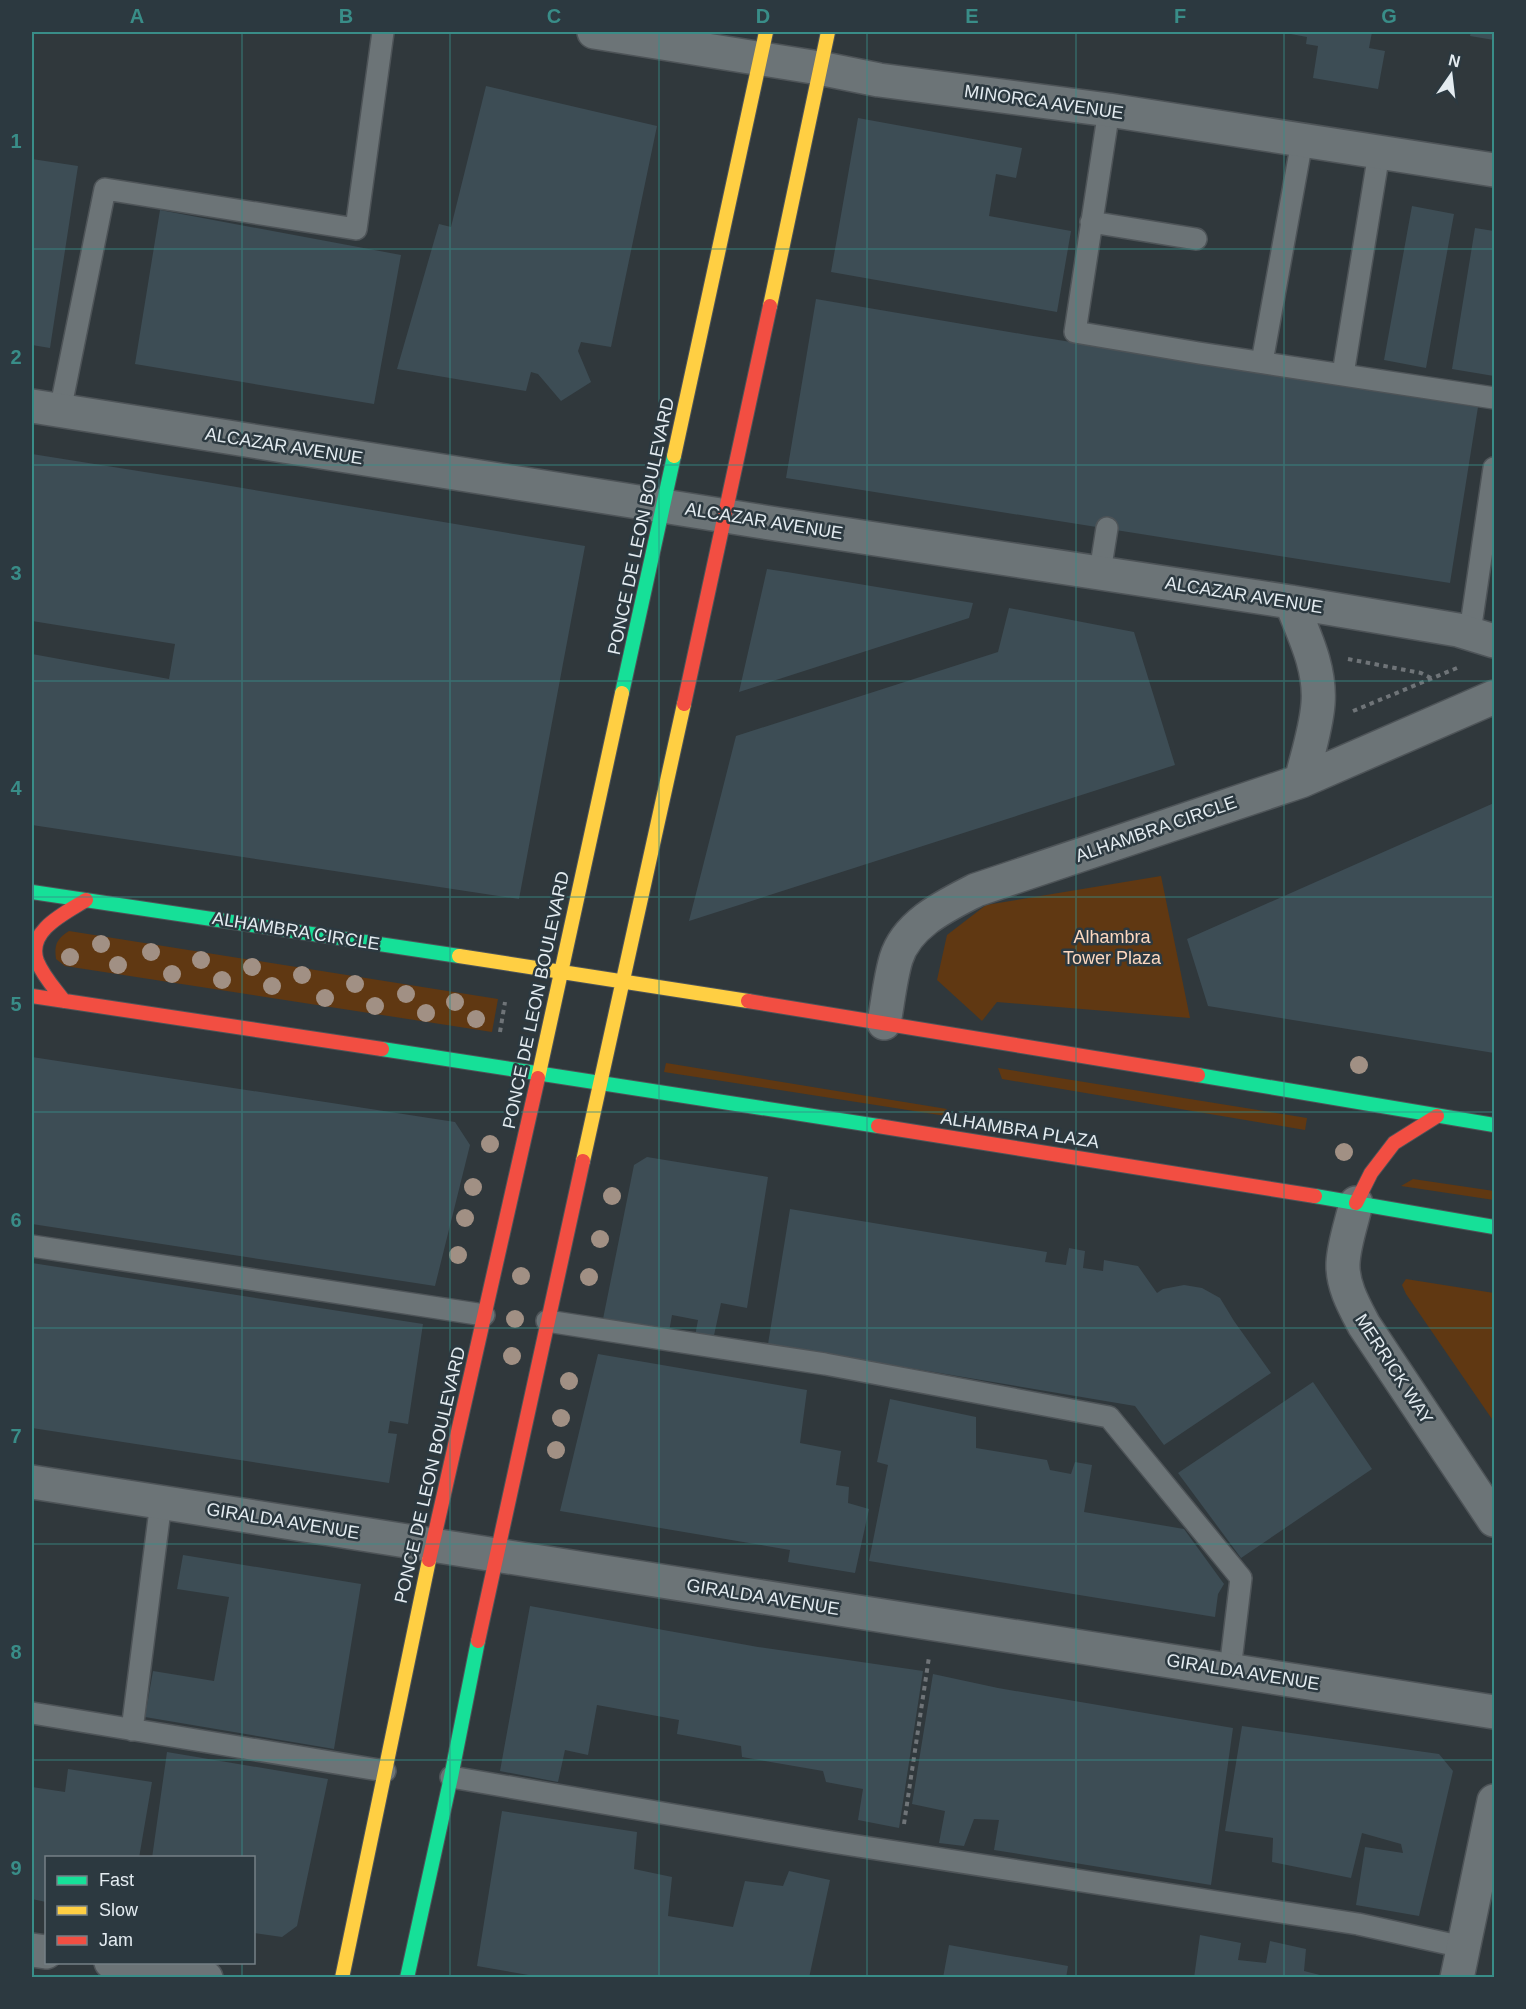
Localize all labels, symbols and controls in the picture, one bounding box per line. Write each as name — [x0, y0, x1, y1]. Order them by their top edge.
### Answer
text: A — [130, 5, 144, 27]
text: B — [339, 5, 353, 27]
text: C — [547, 5, 561, 27]
text: D — [756, 5, 770, 27]
text: E — [965, 5, 979, 27]
text: F — [1174, 5, 1186, 27]
text: G — [1381, 5, 1397, 27]
north arrow — [1421, 45, 1481, 105]
text: N — [1447, 51, 1462, 71]
street label: MINORCA AVENUE — [963, 81, 1125, 123]
text: 1 — [10, 130, 22, 152]
text: 2 — [10, 346, 22, 368]
street label: PONCE DE LEON BOULEVARD — [604, 395, 678, 657]
street label: ALCAZAR AVENUE — [204, 424, 364, 468]
street label: ALCAZAR AVENUE — [684, 499, 844, 543]
text: 3 — [10, 562, 22, 584]
street label: ALCAZAR AVENUE — [1164, 573, 1324, 617]
text: 4 — [10, 777, 22, 799]
street label: ALHAMBRA CIRCLE — [1073, 792, 1239, 866]
street label: PONCE DE LEON BOULEVARD — [499, 869, 573, 1131]
street label: ALHAMBRA CIRCLE — [211, 908, 381, 954]
park label: Alhambra Tower Plaza — [1063, 927, 1162, 968]
text: 5 — [10, 993, 22, 1015]
street label: ALHAMBRA PLAZA — [939, 1108, 1101, 1152]
text: 6 — [10, 1209, 22, 1231]
street label: MERRICK WAY — [1351, 1310, 1437, 1428]
street label: PONCE DE LEON BOULEVARD — [391, 1345, 469, 1605]
text: 7 — [10, 1425, 22, 1447]
street label: GIRALDA AVENUE — [205, 1499, 361, 1543]
street label: GIRALDA AVENUE — [685, 1575, 841, 1619]
text: 8 — [10, 1641, 22, 1663]
street label: GIRALDA AVENUE — [1165, 1650, 1321, 1694]
legend — [45, 1856, 255, 1964]
text: 9 — [10, 1857, 22, 1879]
text: Fast — [99, 1870, 134, 1890]
text: Slow — [99, 1900, 139, 1920]
text: Jam — [99, 1930, 133, 1950]

